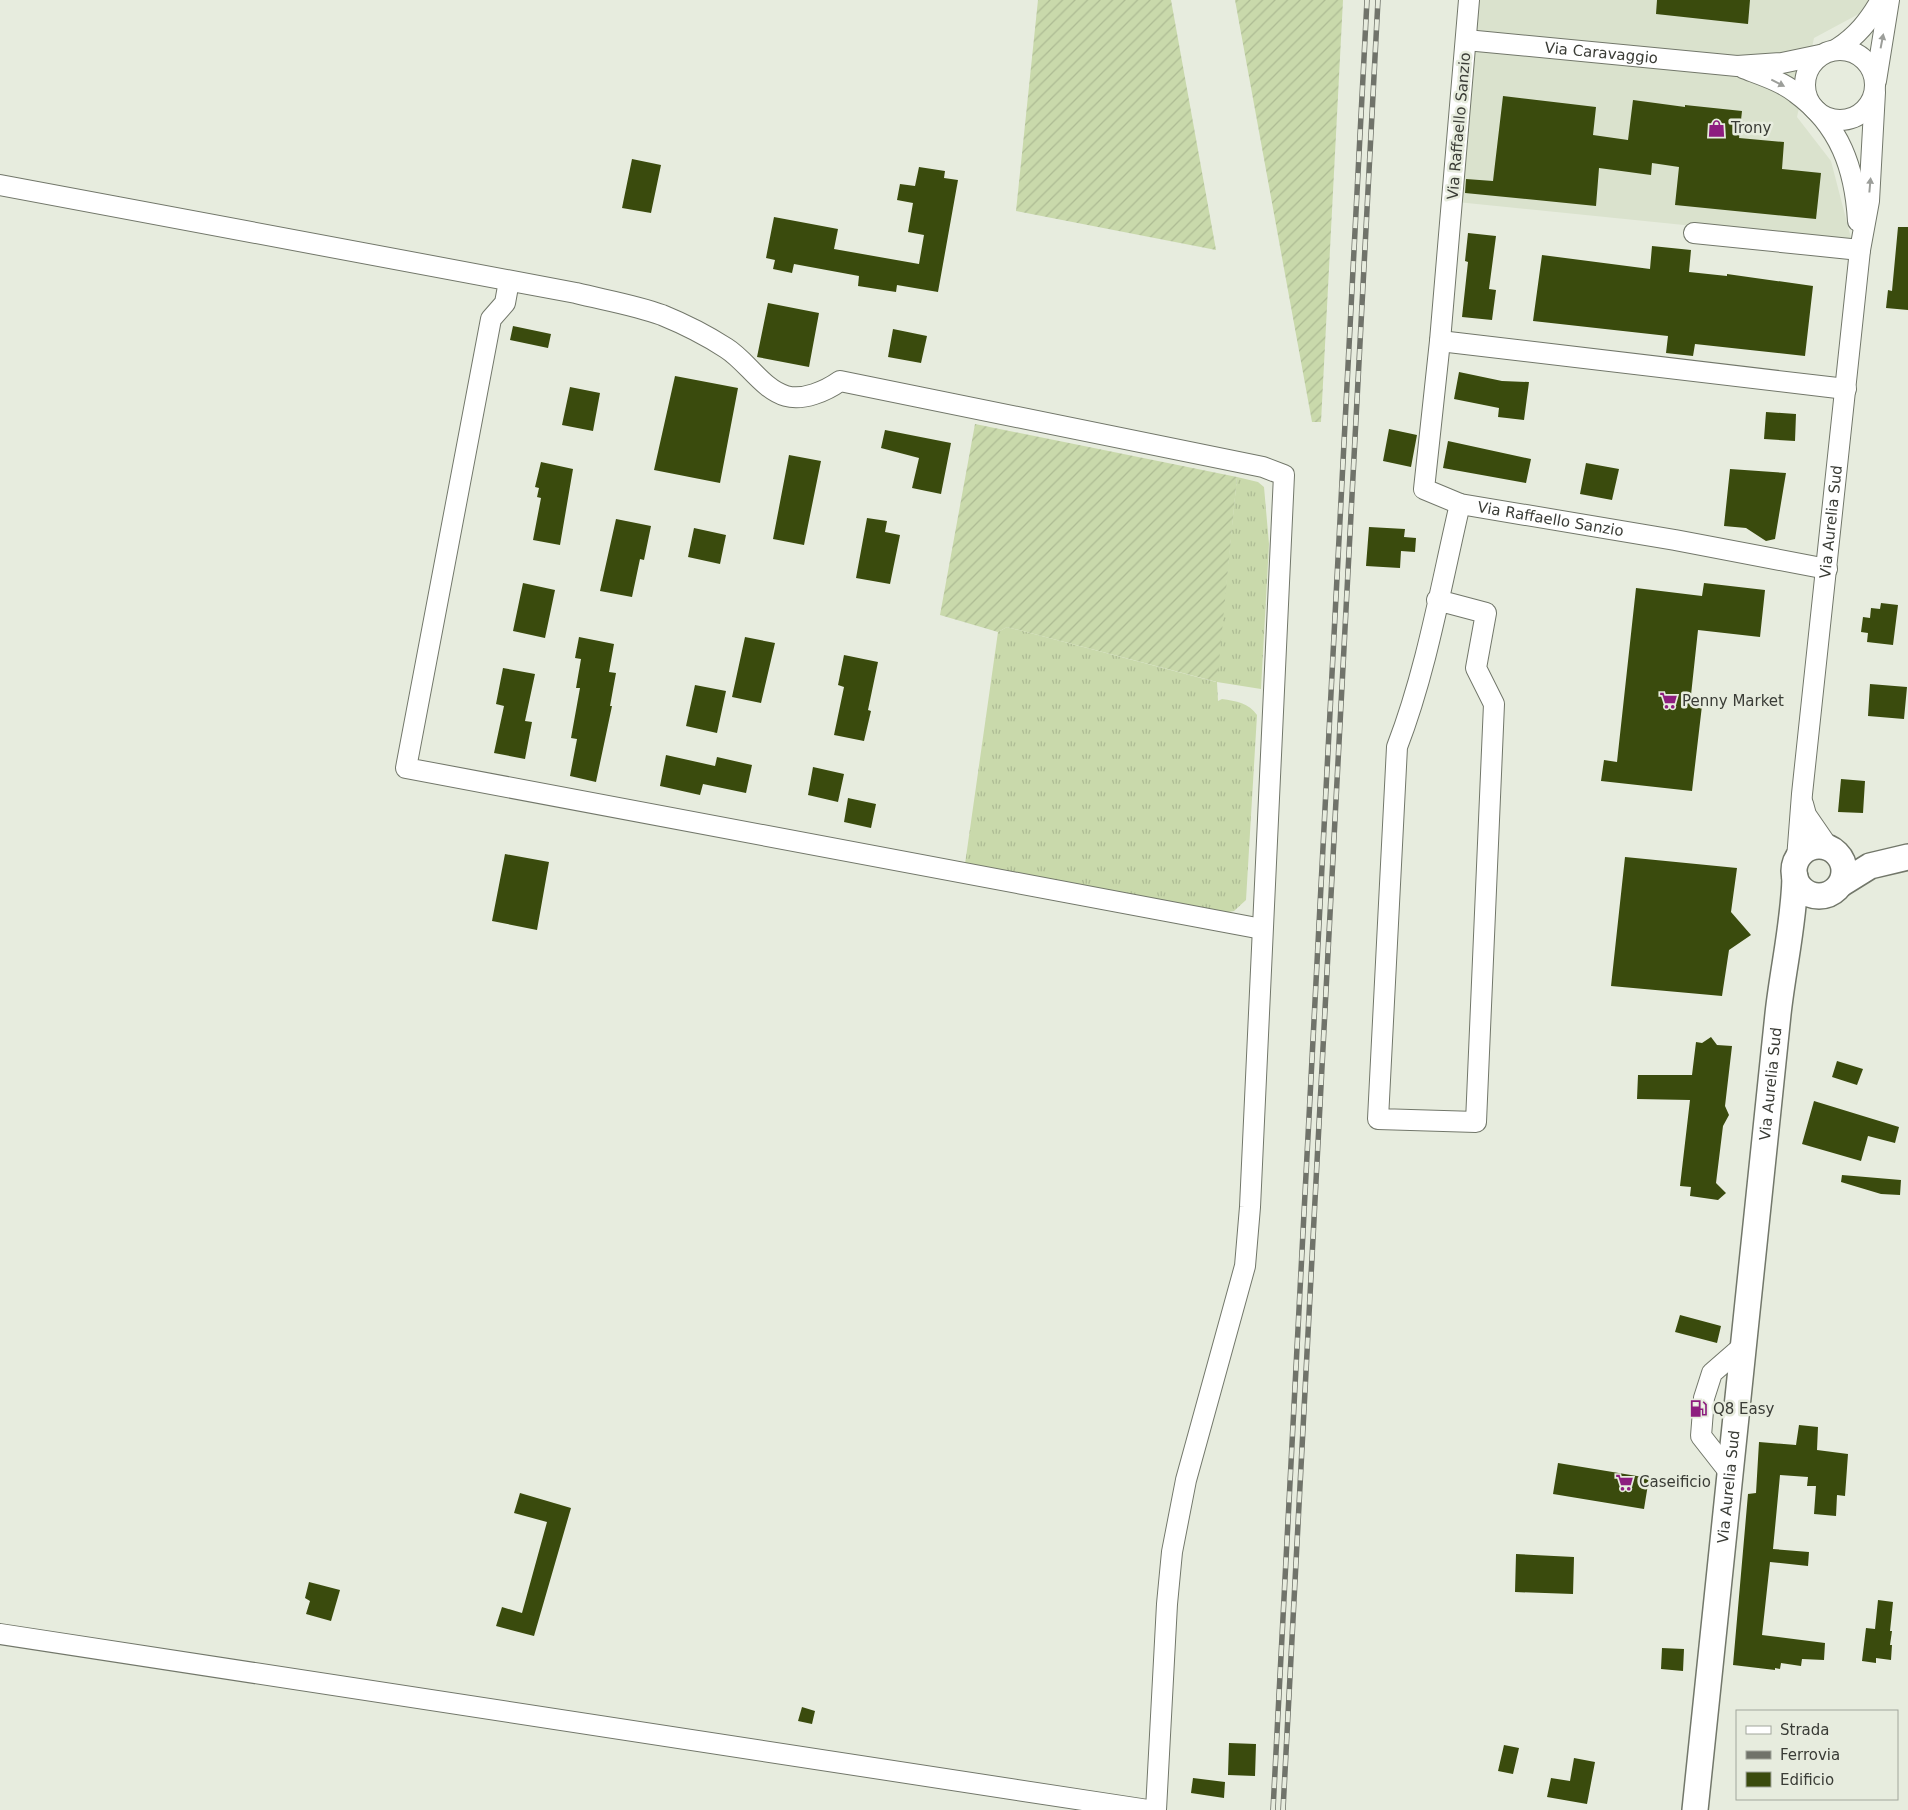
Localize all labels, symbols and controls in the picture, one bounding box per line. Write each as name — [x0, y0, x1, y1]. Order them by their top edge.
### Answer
one-way arrow — [1878, 32, 1886, 48]
street label: Via Caravaggio — [1544, 39, 1659, 67]
street label: Via Raffaello Sanzio — [1444, 52, 1474, 200]
one-way arrow — [1771, 79, 1785, 87]
shop icon: Trony — [1707, 118, 1727, 138]
place label: Trony — [1730, 119, 1771, 137]
one-way arrow — [1866, 176, 1874, 192]
street label: Via Aurelia Sud — [1816, 464, 1846, 579]
street label: Via Raffaello Sanzio — [1476, 498, 1625, 540]
supermarket icon: Penny Market — [1658, 691, 1678, 711]
place label: Penny Market — [1682, 692, 1784, 710]
street label: Via Aurelia Sud — [1756, 1026, 1786, 1141]
fuel station icon: Q8 Easy — [1689, 1399, 1709, 1419]
place label: Q8 Easy — [1713, 1400, 1775, 1418]
street label: Via Aurelia Sud — [1714, 1429, 1744, 1544]
supermarket icon: Caseificio — [1615, 1472, 1635, 1492]
place label: Caseificio — [1639, 1473, 1711, 1491]
legend — [1736, 1710, 1898, 1800]
text: Strada — [1780, 1721, 1829, 1739]
text: Ferrovia — [1780, 1746, 1840, 1764]
text: Edificio — [1780, 1771, 1834, 1789]

